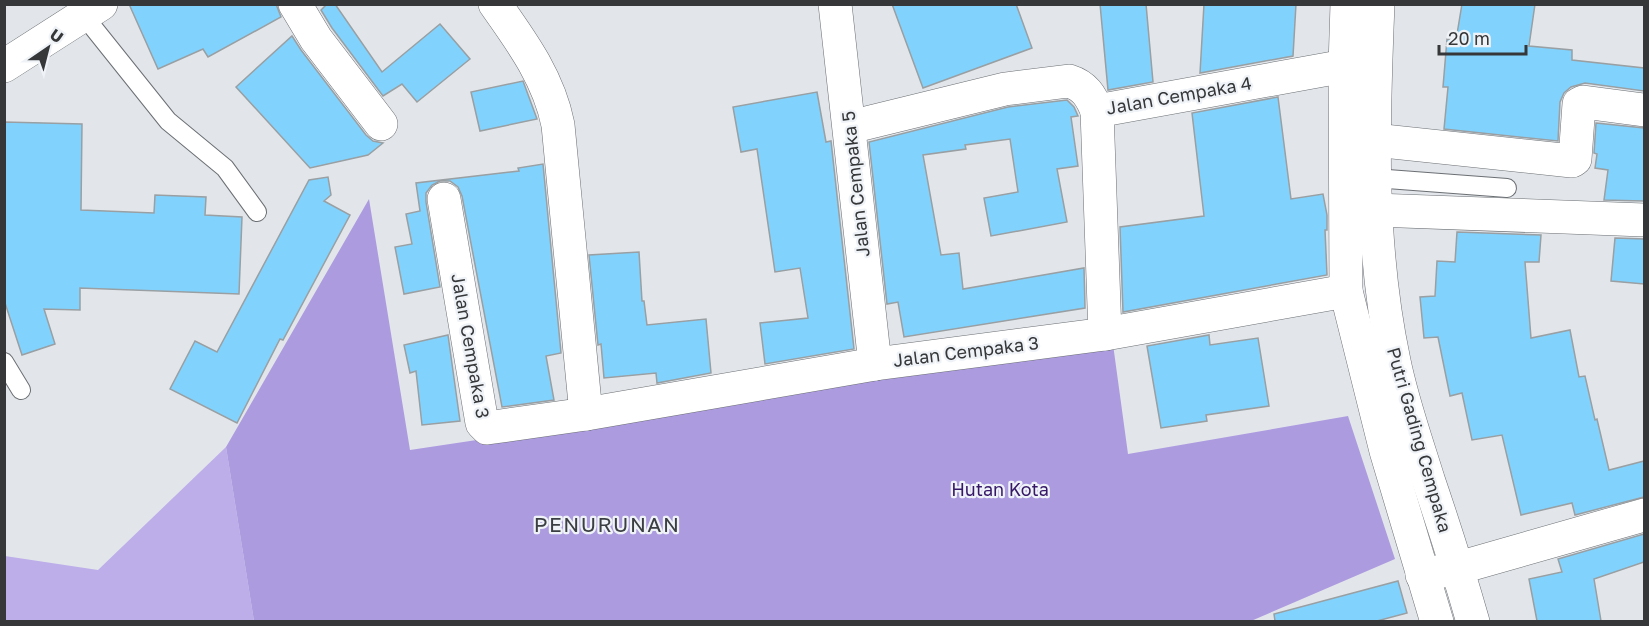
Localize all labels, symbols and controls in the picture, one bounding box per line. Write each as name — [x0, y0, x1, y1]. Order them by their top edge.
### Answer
north arrow — [18, 18, 78, 78]
scale bar — [1439, 18, 1526, 56]
text: U — [46, 24, 67, 47]
text: 20 m — [1448, 27, 1490, 49]
street label: Jalan Cempaka 4 — [1104, 71, 1253, 119]
street label: Jalan Cempaka 5 — [836, 110, 874, 258]
street label: Jalan Cempaka 3 — [447, 272, 495, 420]
street label: Jalan Cempaka 3 — [892, 331, 1040, 371]
street label: Putri Gading Cempaka — [1383, 345, 1457, 535]
park label: Hutan Kota — [951, 478, 1049, 500]
district label: PENURUNAN — [534, 511, 680, 537]

